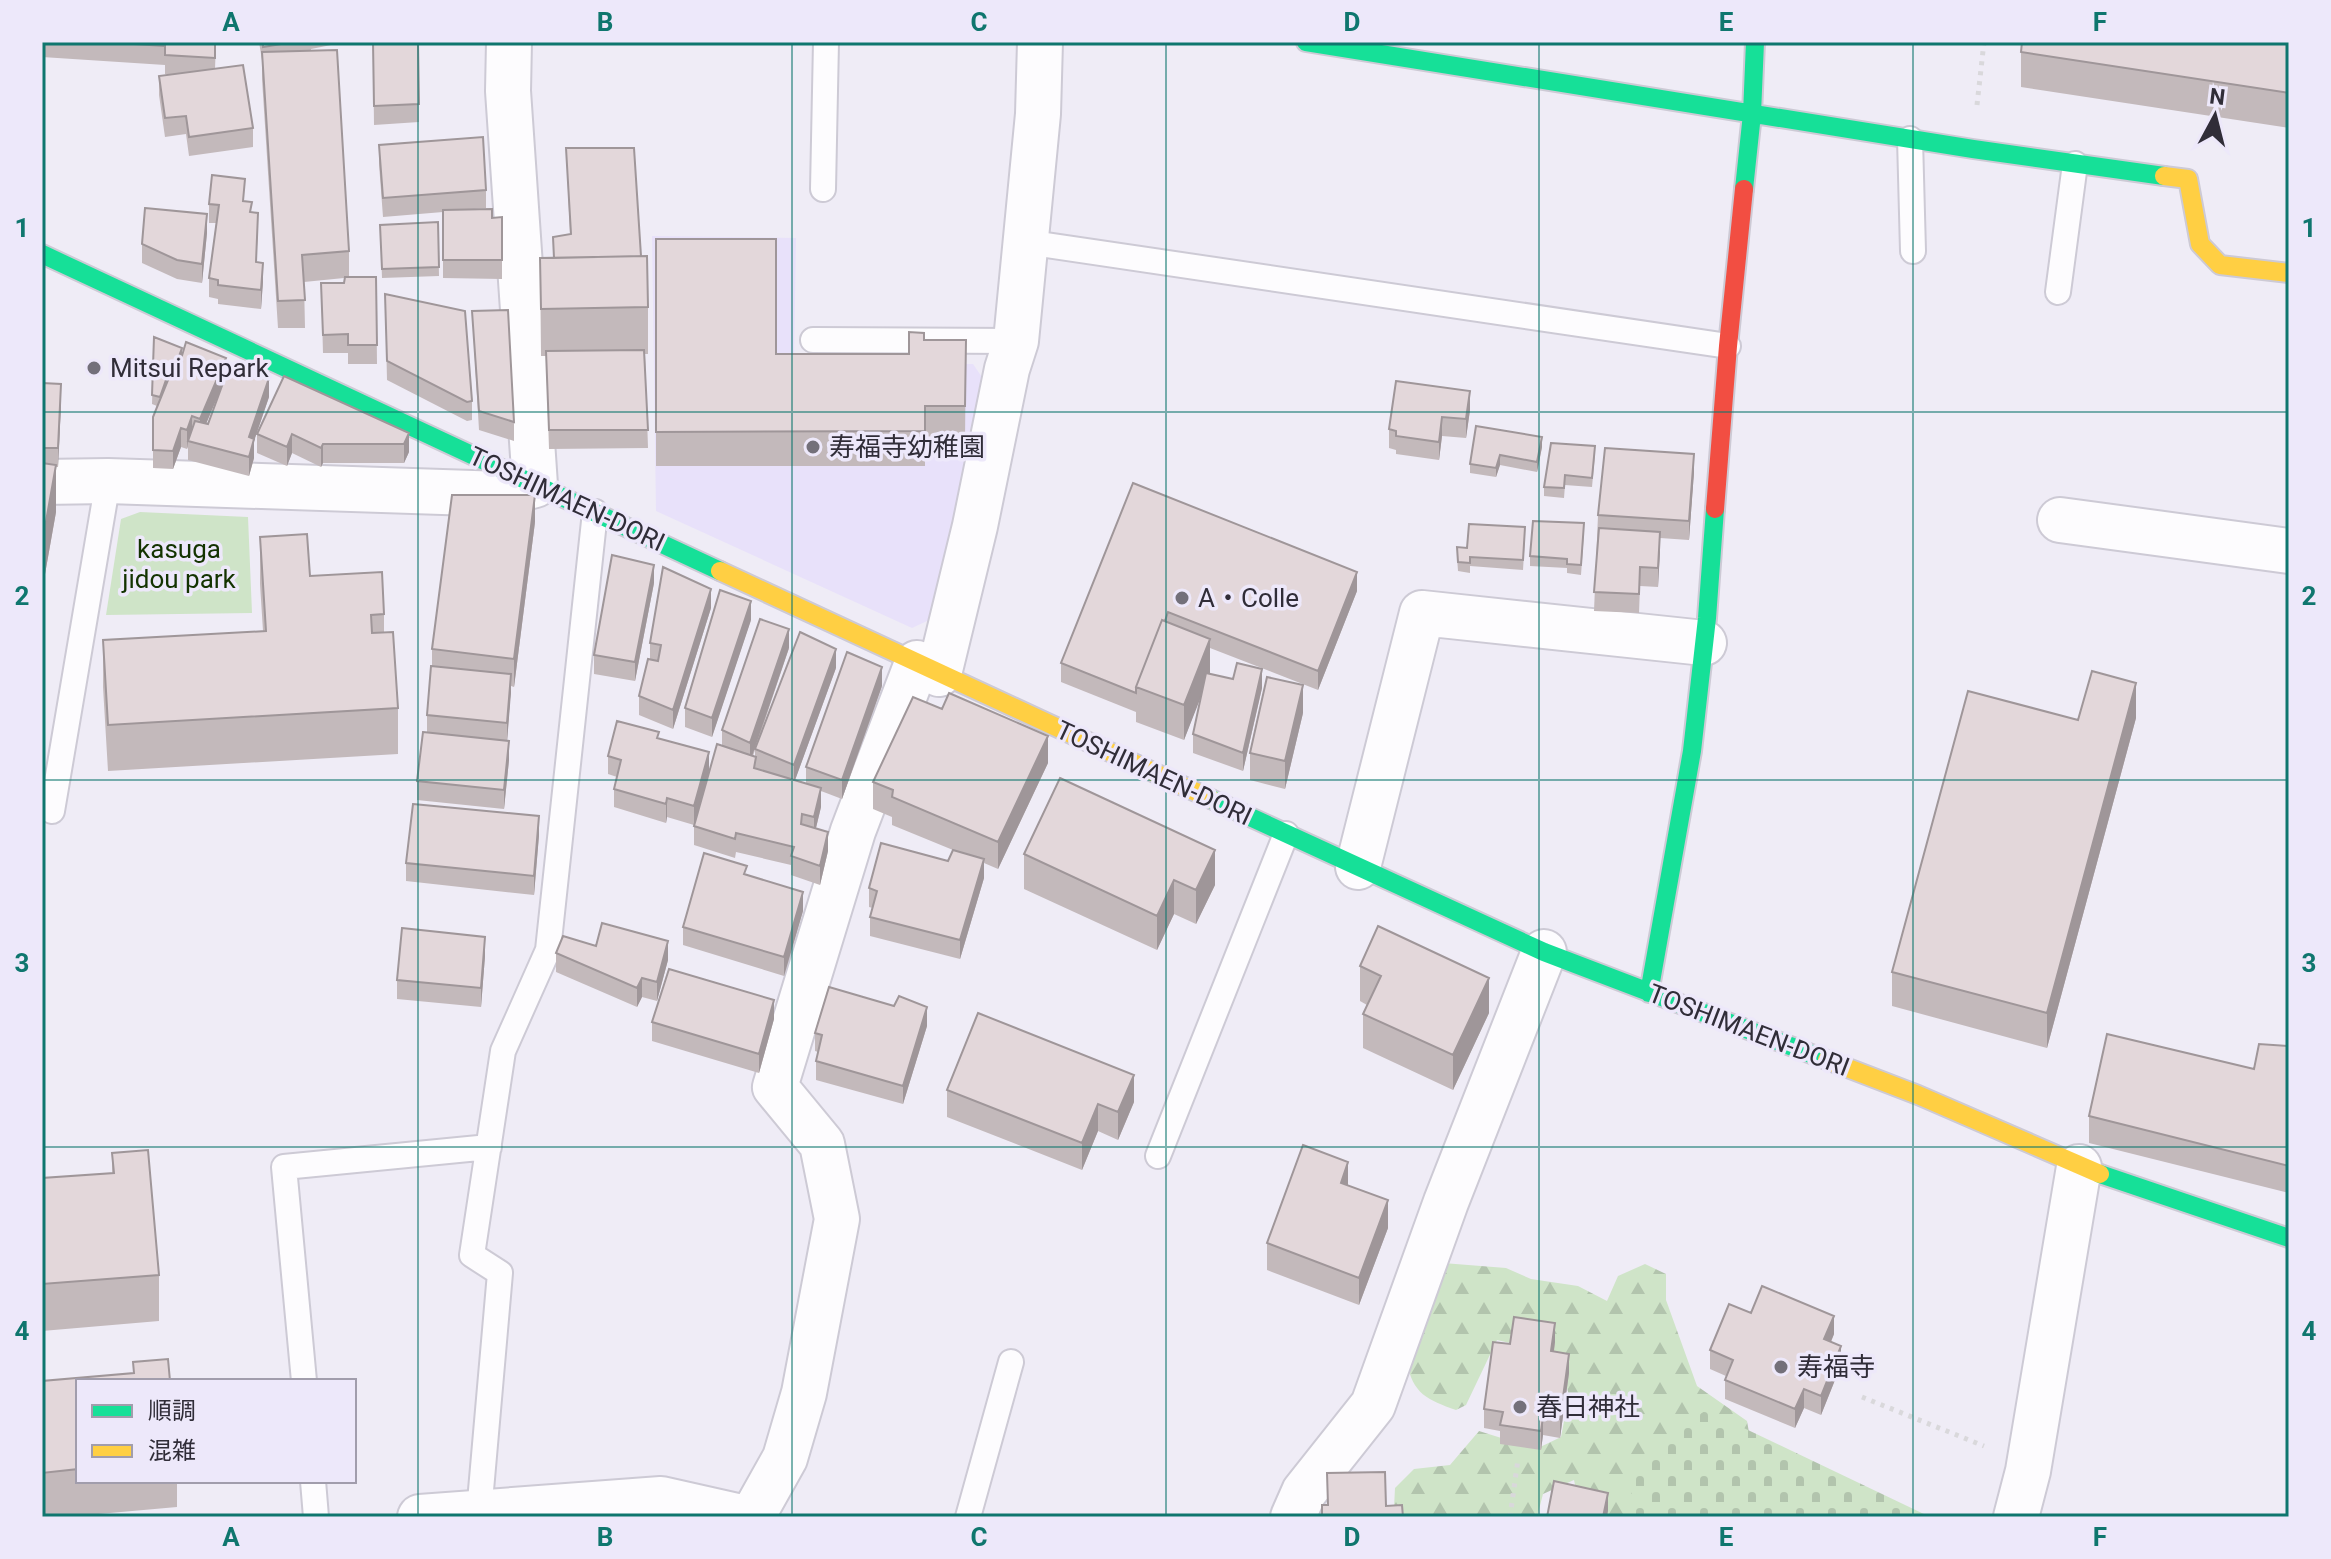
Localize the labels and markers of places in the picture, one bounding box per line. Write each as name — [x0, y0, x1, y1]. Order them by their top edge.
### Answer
place label: Mitsui Repark — [110, 353, 269, 383]
marker: Mitsui Repark — [85, 359, 103, 377]
place label: 寿福寺幼稚園 — [829, 432, 985, 462]
marker: 寿福寺幼稚園 — [804, 438, 822, 456]
place label: A・Colle — [1198, 583, 1299, 613]
marker: A・Colle — [1173, 589, 1191, 607]
place label: 寿福寺 — [1797, 1352, 1875, 1382]
marker: 寿福寺 — [1772, 1358, 1790, 1376]
place label: 春日神社 — [1536, 1392, 1640, 1422]
marker: 春日神社 — [1511, 1398, 1529, 1416]

